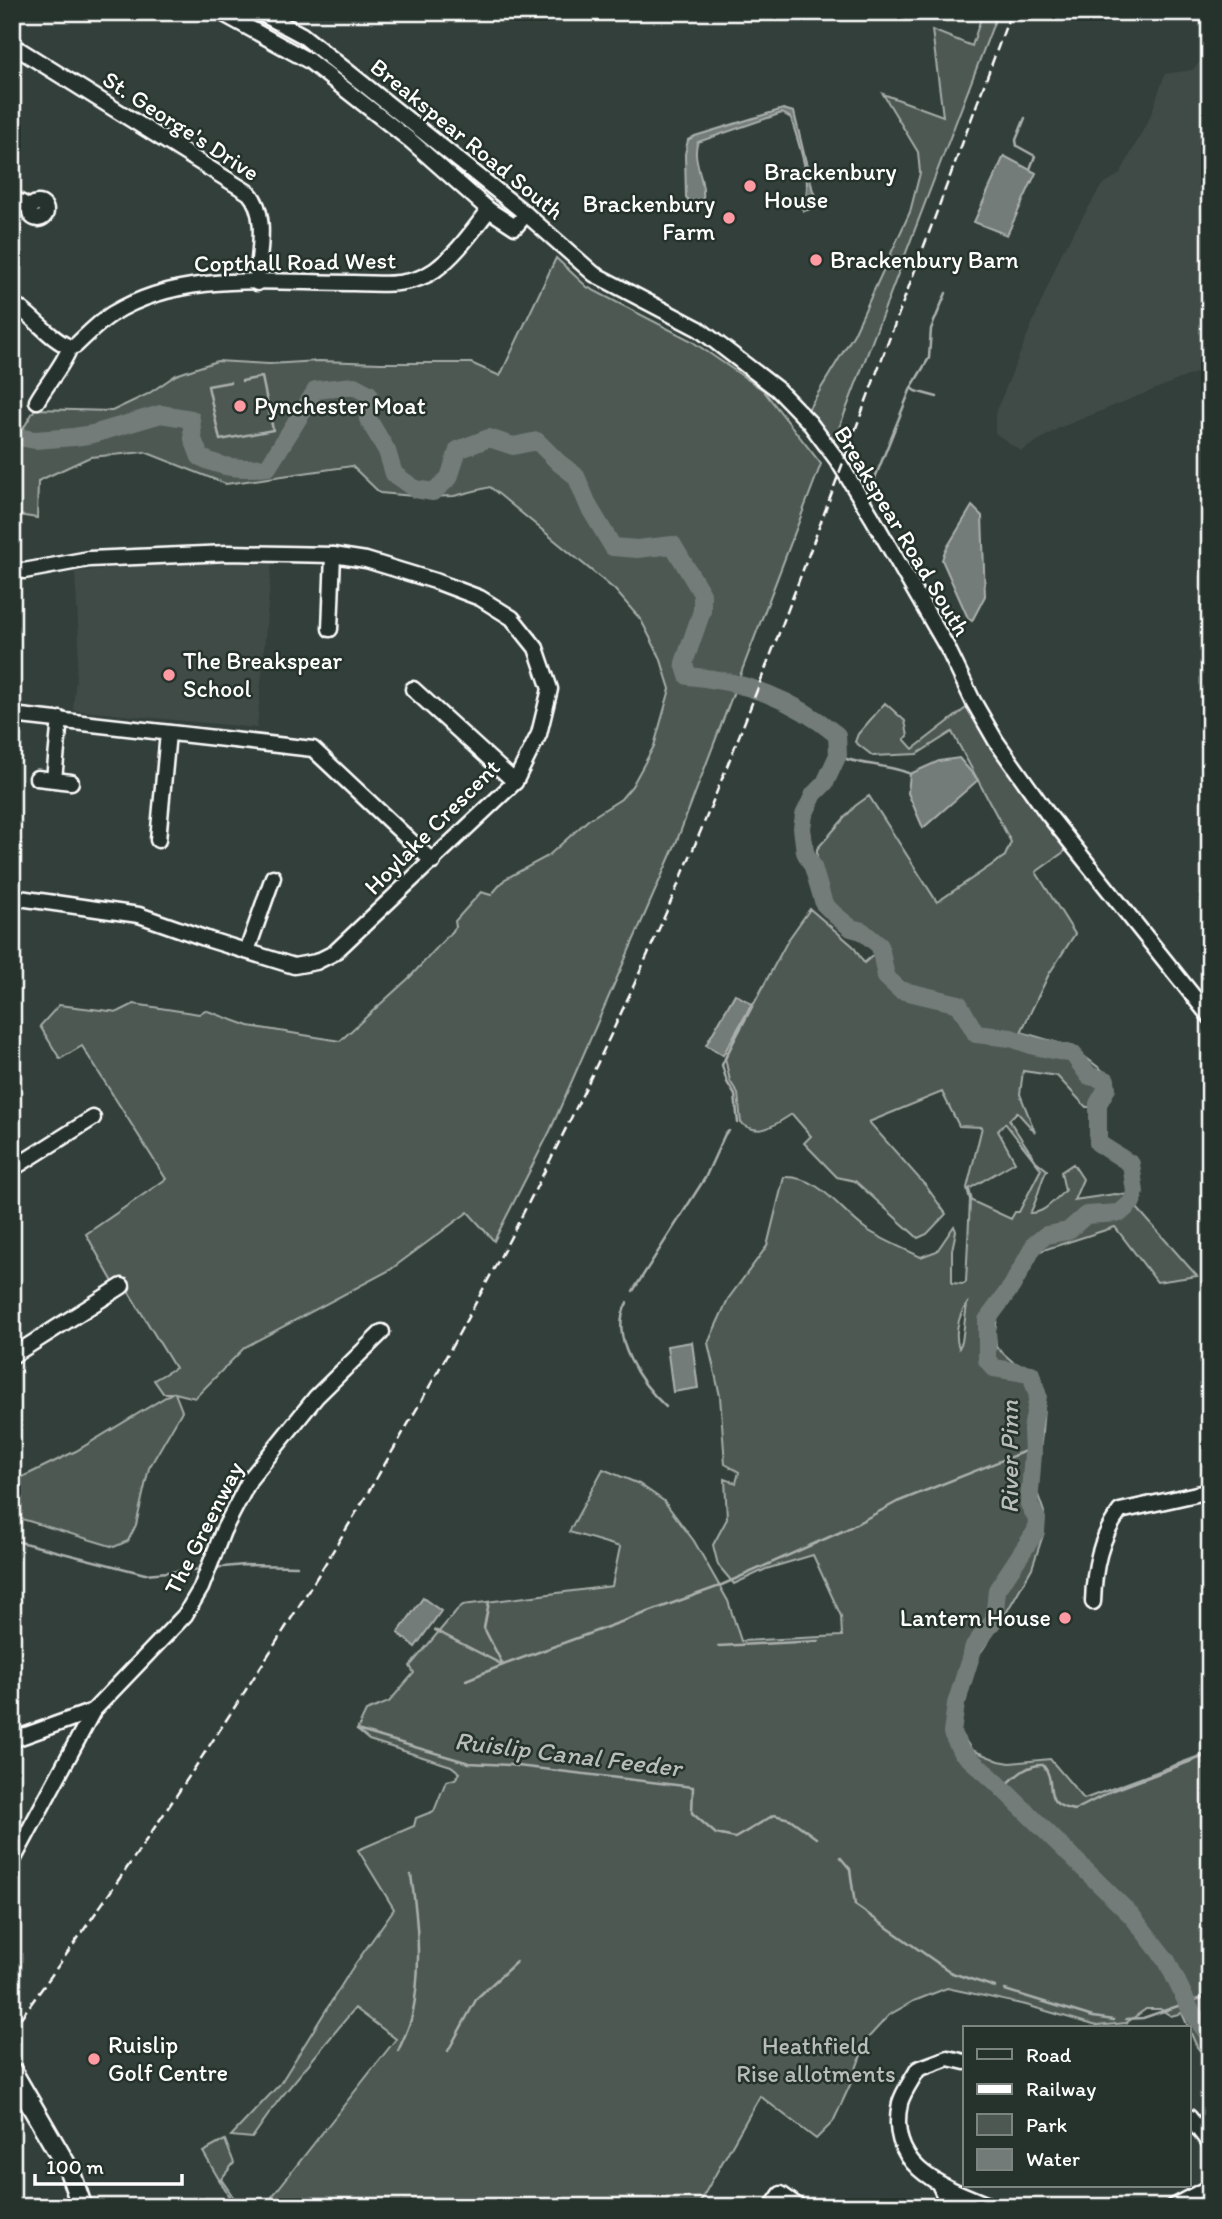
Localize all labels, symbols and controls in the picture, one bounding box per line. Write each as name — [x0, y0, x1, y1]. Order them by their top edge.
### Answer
street label: Breakspear Road South — [365, 52, 570, 225]
street label: St. George's Drive — [97, 64, 265, 187]
place label: Brackenbury House — [764, 157, 896, 214]
marker: Brackenbury House — [742, 178, 758, 194]
place label: Brackenbury Farm — [583, 189, 715, 246]
marker: Brackenbury Farm — [721, 210, 737, 226]
street label: Copthall Road West — [194, 245, 396, 278]
place label: Brackenbury Barn — [830, 245, 1019, 274]
marker: Brackenbury Barn — [808, 252, 824, 268]
place label: Pynchester Moat — [254, 391, 426, 420]
marker: Pynchester Moat — [232, 398, 248, 414]
street label: Breakspear Road South — [828, 420, 977, 641]
place label: The Breakspear School — [183, 646, 342, 703]
marker: The Breakspear School — [161, 667, 177, 683]
street label: Hoylake Crescent — [358, 753, 506, 901]
water label: River Pinn — [993, 1400, 1025, 1514]
street label: The Greenway — [158, 1456, 249, 1599]
place label: Lantern House — [900, 1603, 1051, 1632]
marker: Lantern House — [1057, 1610, 1073, 1626]
water label: Ruislip Canal Feeder — [453, 1724, 686, 1784]
legend — [963, 2026, 1190, 2188]
place label: Ruislip Golf Centre — [108, 2030, 228, 2087]
park label: Heathfield Rise allotments — [736, 2031, 896, 2088]
text: Road — [1026, 2042, 1072, 2067]
marker: Ruislip Golf Centre — [86, 2051, 102, 2067]
text: Railway — [1026, 2076, 1096, 2101]
text: Park — [1026, 2112, 1068, 2137]
scale bar — [35, 2142, 182, 2186]
text: Water — [1026, 2146, 1080, 2171]
text: 100 m — [46, 2154, 104, 2179]

